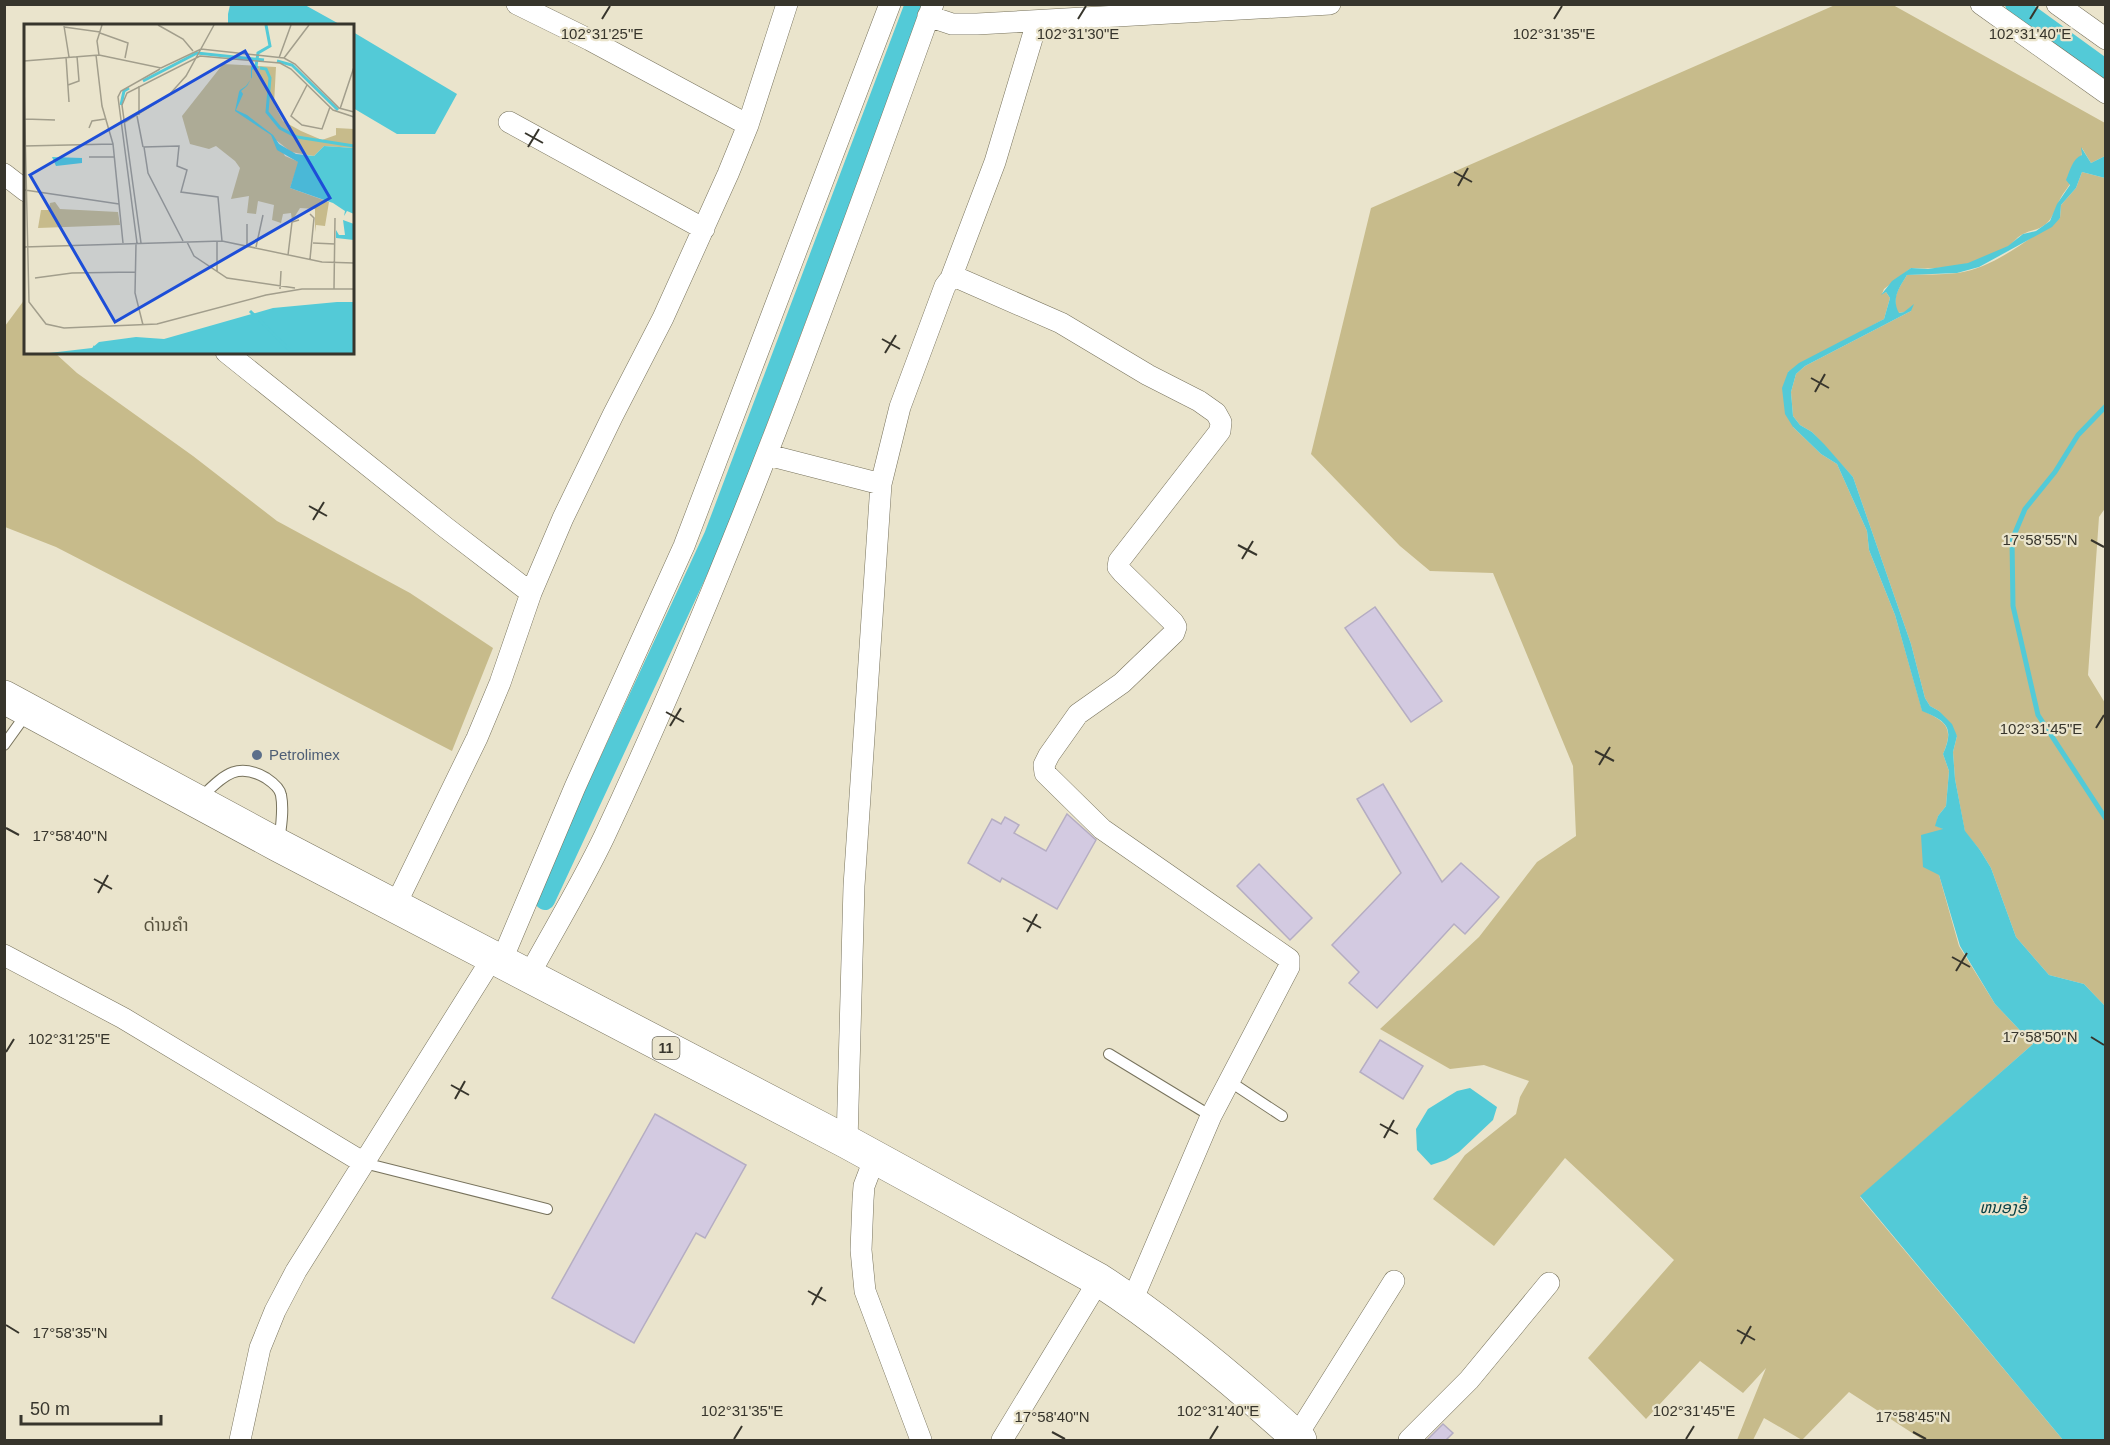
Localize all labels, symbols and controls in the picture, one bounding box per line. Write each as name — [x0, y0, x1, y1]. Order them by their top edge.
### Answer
inset map — [24, 24, 354, 354]
text: 102°31'25"E — [561, 25, 643, 42]
text: 102°31'30"E — [1037, 25, 1119, 42]
text: 102°31'35"E — [1513, 25, 1595, 42]
text: 102°31'40"E — [1989, 25, 2071, 42]
text: 17°58'55"N — [2002, 531, 2078, 548]
text: 102°31'45"E — [2000, 720, 2082, 737]
place label: Petrolimex — [269, 746, 340, 763]
marker: Petrolimex — [250, 748, 264, 762]
text: 17°58'40"N — [32, 827, 108, 844]
district label: ດ່ານຄໍາ — [143, 915, 189, 935]
text: 17°58'50"N — [2002, 1028, 2078, 1045]
text: 102°31'25"E — [28, 1030, 110, 1047]
road number: 11 — [652, 1037, 680, 1059]
water label: ຫນອງອໍ້ — [1979, 1195, 2029, 1216]
text: 17°58'35"N — [32, 1324, 108, 1341]
scale bar — [21, 1388, 160, 1426]
text: 50 m — [30, 1399, 70, 1419]
text: 102°31'35"E — [701, 1402, 783, 1419]
text: 102°31'40"E — [1177, 1402, 1259, 1419]
text: 102°31'45"E — [1653, 1402, 1735, 1419]
text: 17°58'40"N — [1014, 1408, 1090, 1425]
text: 17°58'45"N — [1875, 1408, 1951, 1425]

